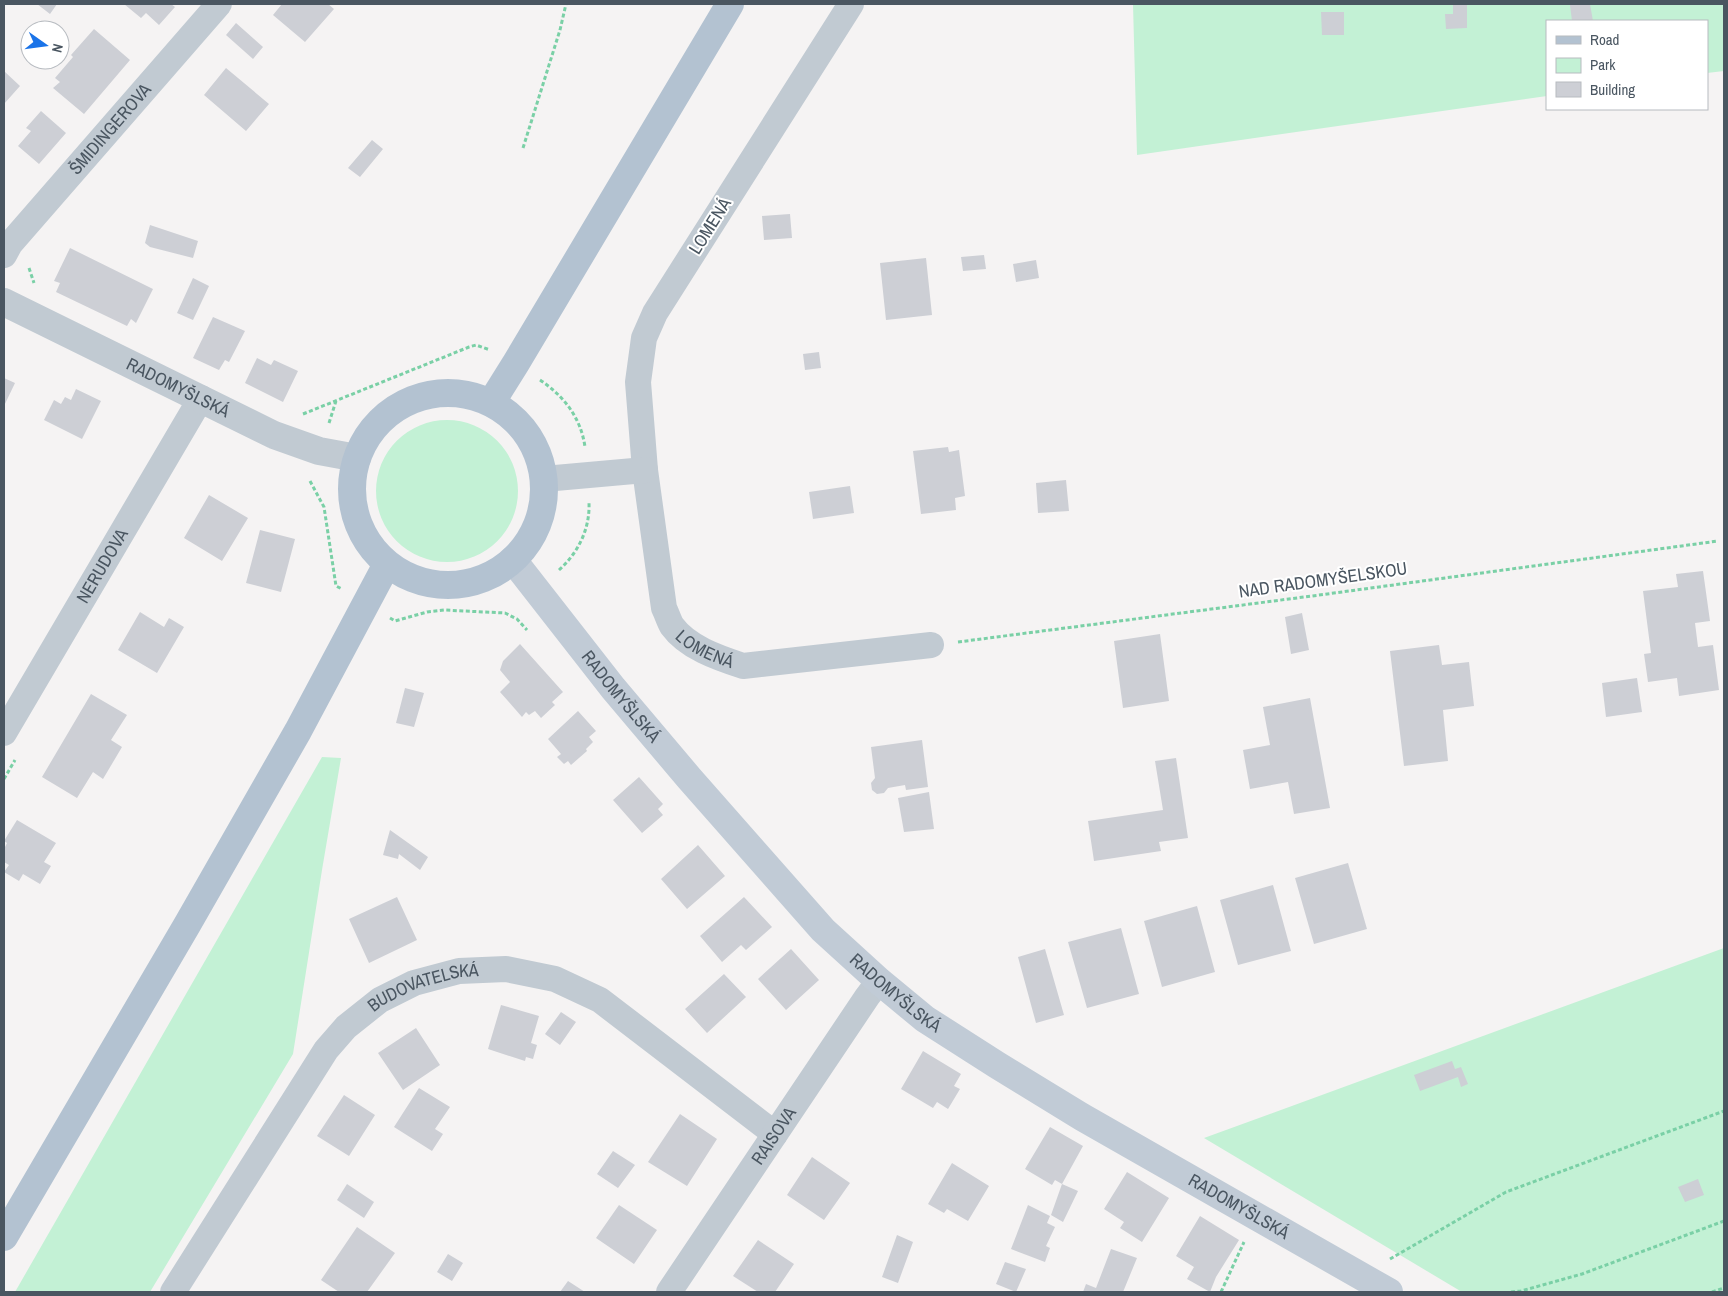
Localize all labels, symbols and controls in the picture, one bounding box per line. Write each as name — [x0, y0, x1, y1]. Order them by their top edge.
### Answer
north arrow — [20, 20, 70, 70]
legend — [1546, 20, 1708, 110]
text: Road — [1590, 29, 1619, 50]
text: N — [48, 42, 67, 54]
text: Park — [1590, 54, 1616, 75]
street label: ŠMIDINGEROVA — [63, 77, 157, 180]
text: Building — [1590, 79, 1635, 100]
street label: LOMENÁ — [682, 193, 737, 259]
street label: RADOMYŠLSKÁ — [122, 351, 234, 423]
street label: NERUDOVA — [70, 523, 134, 607]
street label: NAD RADOMYŠELSKOU — [1237, 555, 1409, 604]
street label: LOMENÁ — [670, 624, 738, 674]
street label: RADOMYŠLSKÁ — [576, 645, 667, 748]
street label: RADOMYŠLSKÁ — [844, 947, 946, 1038]
street label: BUDOVATELSKÁ — [362, 957, 479, 1017]
street label: RAISOVA — [745, 1102, 802, 1169]
street label: RADOMYŠLSKÁ — [1184, 1167, 1294, 1245]

